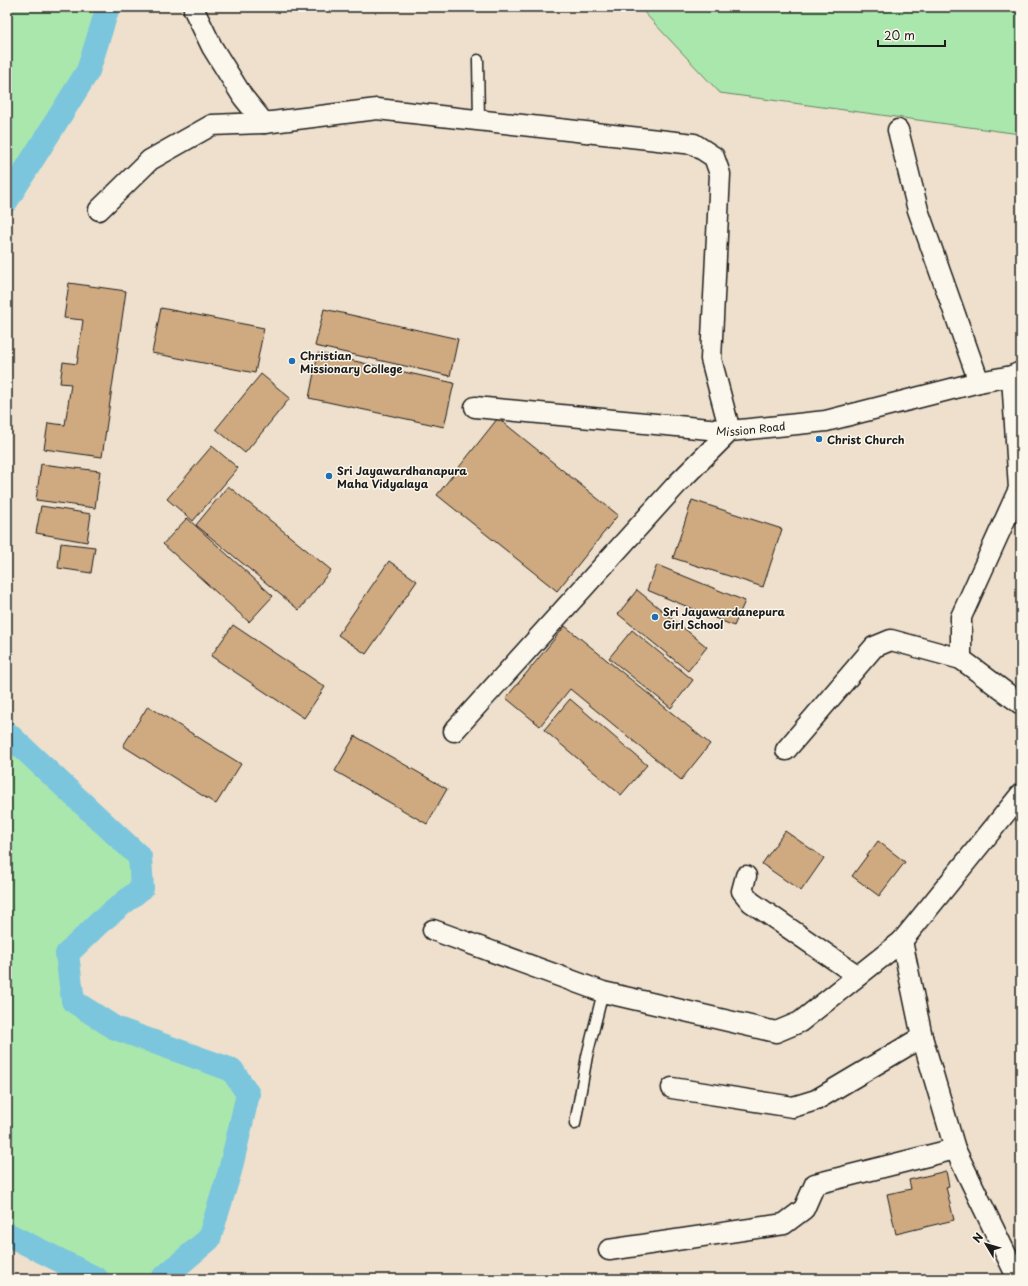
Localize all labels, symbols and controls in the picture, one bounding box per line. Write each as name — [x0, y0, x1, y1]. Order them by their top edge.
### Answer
scale bar — [878, 22, 945, 48]
text: 20 m — [884, 26, 915, 44]
place label: Christian Missionary College — [300, 347, 402, 377]
marker: Christian Missionary College — [287, 356, 297, 366]
street label: Mission Road — [715, 417, 786, 440]
place label: Christ Church — [827, 431, 905, 448]
marker: Christ Church — [814, 434, 824, 444]
place label: Sri Jayawardhanapura Maha Vidyalaya — [337, 462, 467, 492]
marker: Sri Jayawardhanapura Maha Vidyalaya — [324, 471, 334, 481]
place label: Sri Jayawardanepura Girl School — [663, 603, 785, 633]
marker: Sri Jayawardanepura Girl School — [650, 612, 660, 622]
north arrow — [966, 1224, 1006, 1264]
text: N — [968, 1229, 987, 1246]

